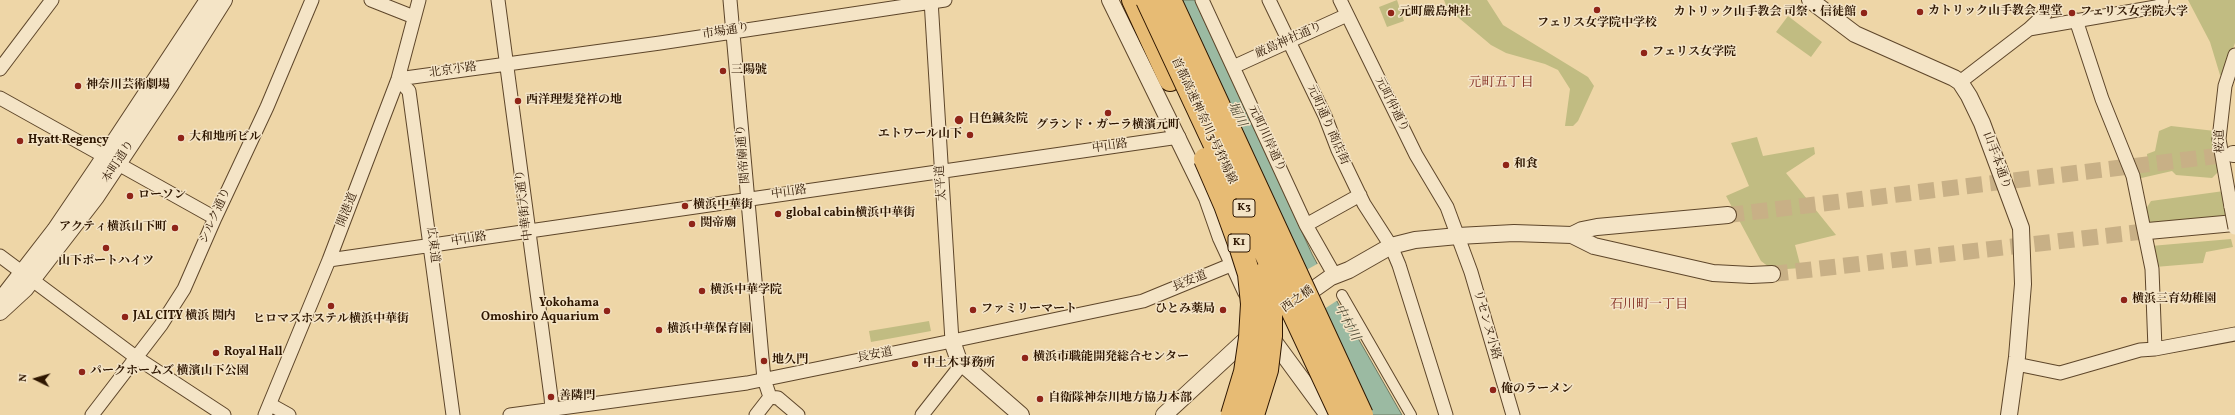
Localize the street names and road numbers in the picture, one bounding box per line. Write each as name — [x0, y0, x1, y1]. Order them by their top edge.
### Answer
street label: 厳島神社通り — [1253, 20, 1325, 62]
street label: 市場通り — [701, 21, 751, 43]
street label: 首都高速神奈川3号狩場線 — [1167, 55, 1239, 187]
street label: 北京小路 — [428, 61, 478, 81]
street label: 元町仲通り — [1371, 75, 1411, 135]
street label: 元町通り 商店街 — [1303, 83, 1351, 167]
street label: 元町川岸通り — [1244, 103, 1288, 175]
street label: 関帝廟通り — [734, 123, 754, 185]
street label: 桜道 — [2213, 129, 2229, 153]
street label: 山手本通り — [1979, 130, 2013, 192]
street label: 中山路 — [1091, 137, 1129, 157]
street label: 本町通り — [100, 138, 138, 186]
street label: 太平道 — [934, 165, 950, 201]
street label: 中華街大通り — [513, 168, 537, 242]
street label: 中山路 — [770, 183, 808, 203]
street label: シルク通り — [197, 186, 235, 246]
street label: 開港道 — [335, 191, 361, 229]
road number: K3 — [1233, 199, 1255, 217]
street label: 広東道 — [423, 226, 441, 264]
street label: 中山路 — [450, 230, 488, 250]
road number: K1 — [1228, 234, 1250, 252]
street label: 長安道 — [1171, 269, 1209, 295]
street label: 西之橋 — [1279, 284, 1317, 316]
street label: リセンヌ小路 — [1469, 288, 1503, 362]
street label: 長安道 — [856, 345, 894, 367]

